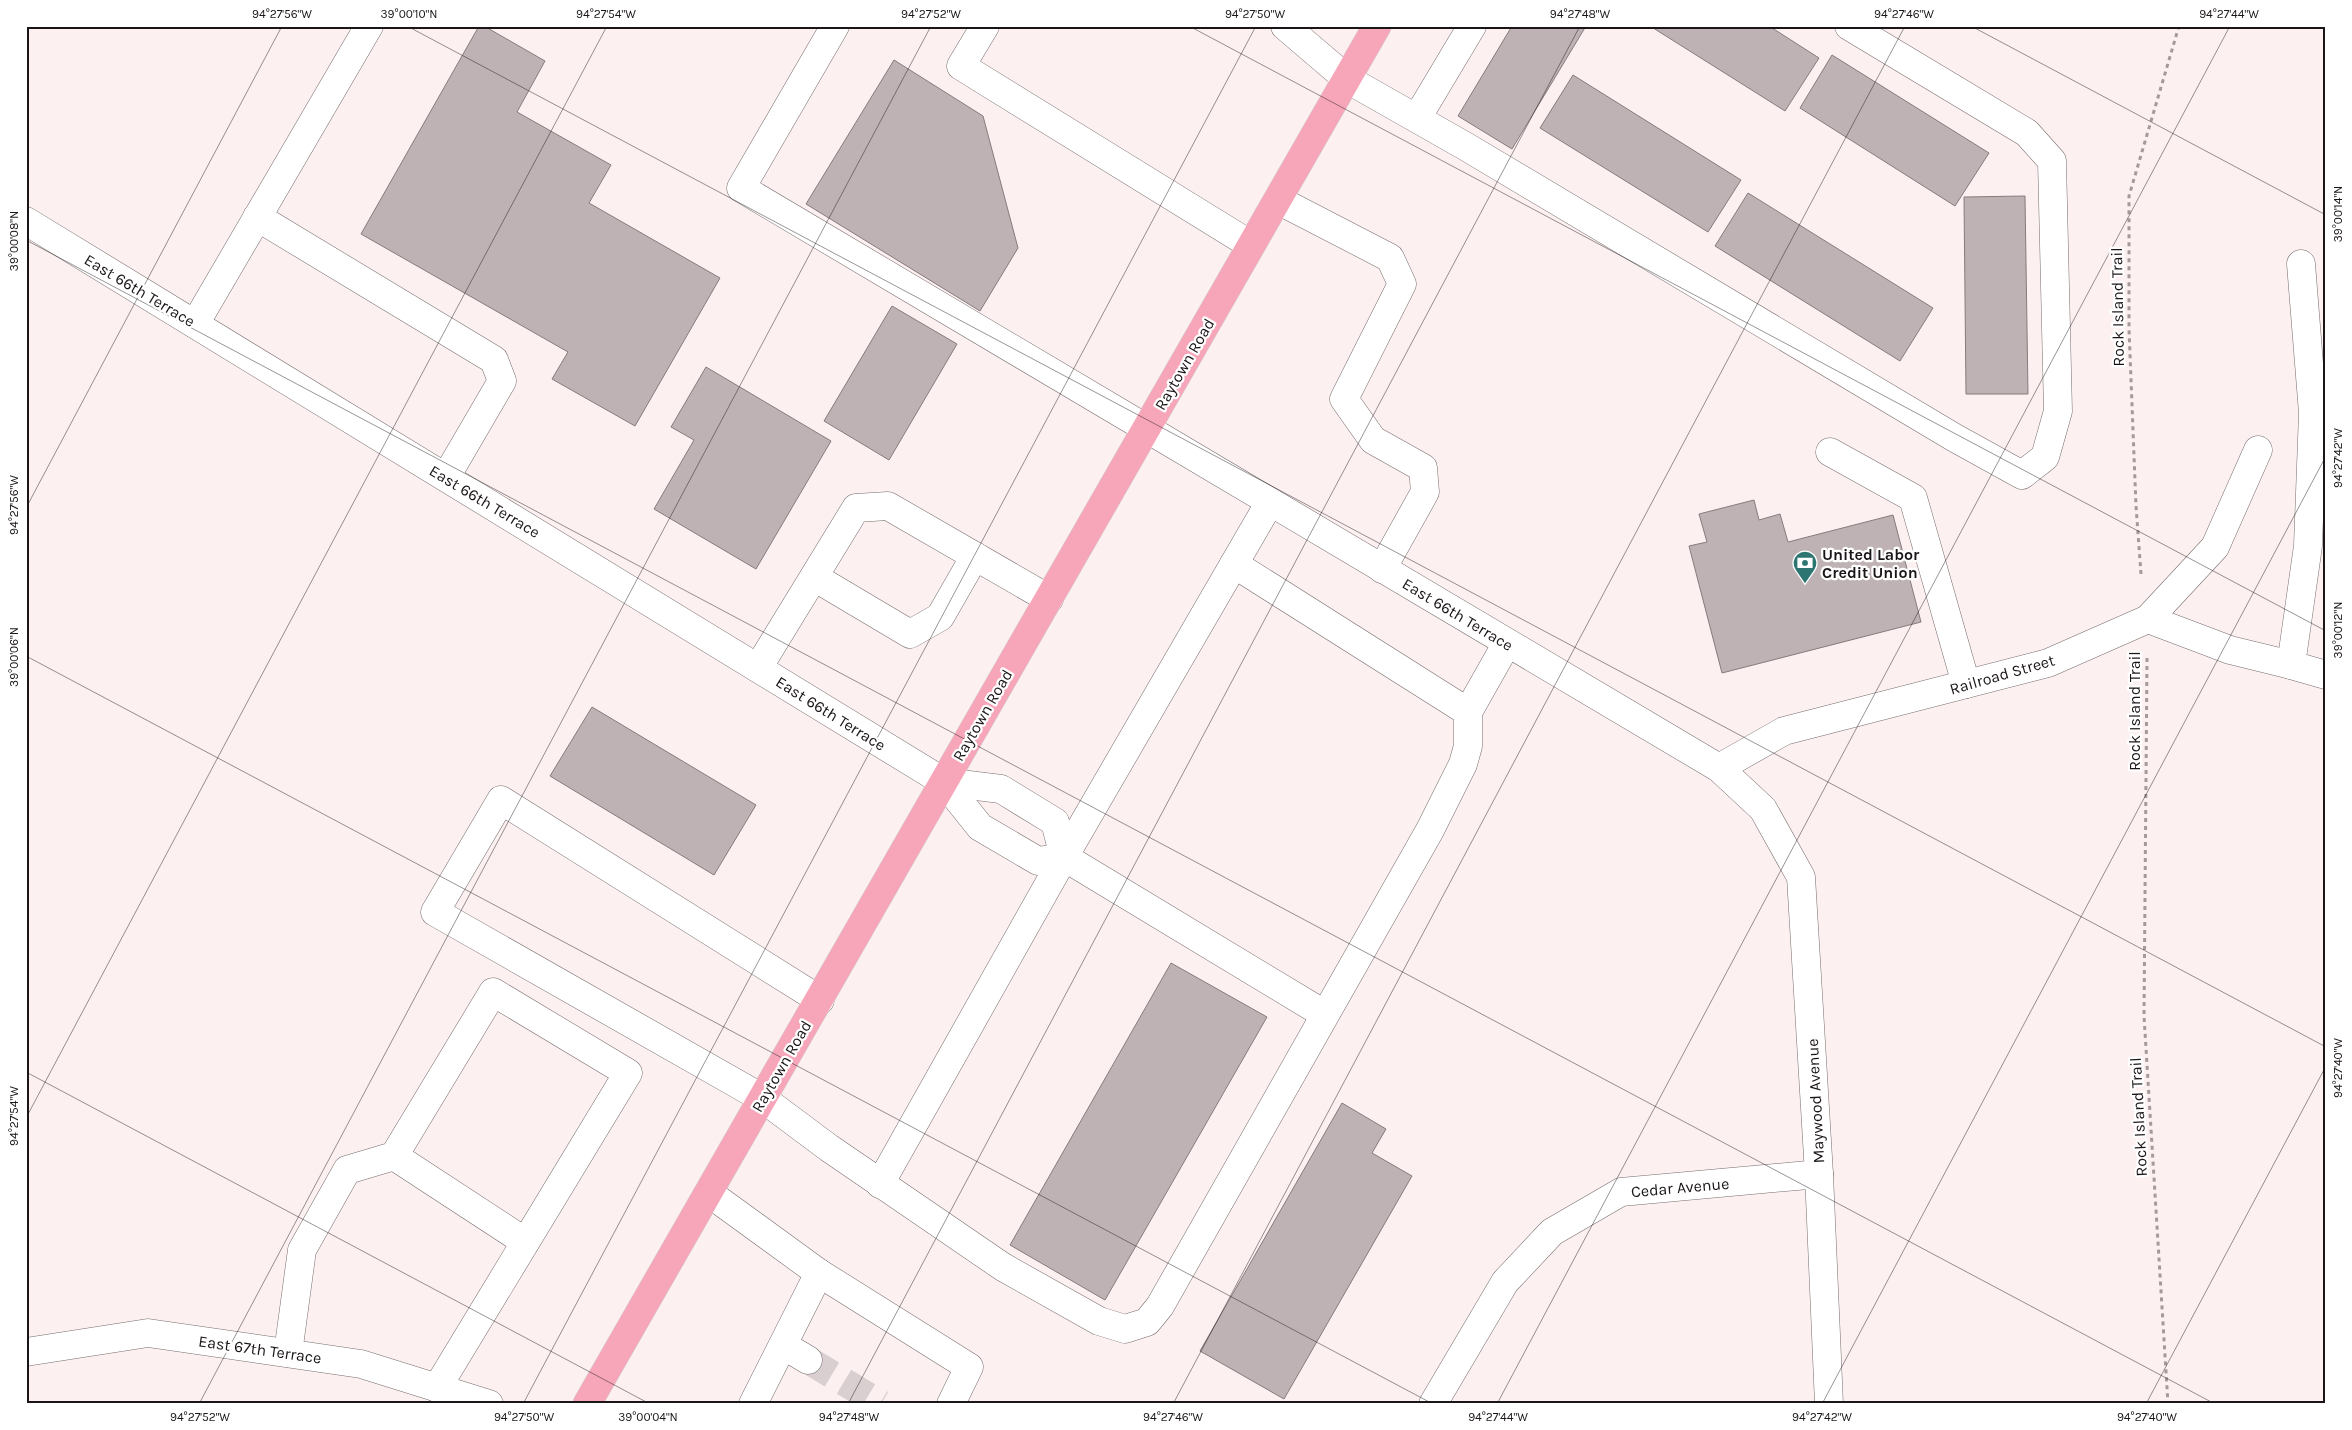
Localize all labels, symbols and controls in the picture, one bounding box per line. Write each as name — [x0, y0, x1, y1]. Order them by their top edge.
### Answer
text: 94°27'56"W — [252, 7, 312, 21]
text: 39°00'10"N — [381, 7, 437, 21]
text: 94°27'54"W — [576, 7, 636, 21]
text: 94°27'52"W — [901, 7, 961, 21]
text: 94°27'50"W — [1225, 7, 1285, 21]
text: 94°27'48"W — [1550, 7, 1610, 21]
text: 94°27'46"W — [1874, 7, 1934, 21]
text: 94°27'44"W — [2199, 7, 2259, 21]
text: 39°00'14"N — [2331, 186, 2345, 242]
text: 39°00'08"N — [7, 211, 21, 271]
street label: Rock Island Trail — [2107, 247, 2128, 367]
street label: East 66th Terrace — [81, 250, 199, 331]
street label: Raytown Road — [1151, 315, 1218, 413]
text: 94°27'42"W — [2331, 428, 2345, 488]
street label: East 66th Terrace — [426, 461, 544, 542]
text: 94°27'56"W — [7, 475, 21, 535]
place label: United Labor Credit Union — [1822, 545, 1920, 582]
bank icon: United Labor Credit Union — [1792, 550, 1818, 584]
street label: East 66th Terrace — [1399, 574, 1517, 655]
text: 39°00'12"N — [2331, 602, 2345, 658]
text: 39°00'06"N — [7, 627, 21, 687]
street label: Railroad Street — [1947, 650, 2057, 699]
street label: Rock Island Trail — [2125, 651, 2144, 771]
street label: Raytown Road — [949, 666, 1016, 764]
street label: East 66th Terrace — [772, 672, 889, 755]
street label: Raytown Road — [748, 1017, 815, 1115]
street label: Maywood Avenue — [1803, 1038, 1828, 1164]
text: 94°27'40"W — [2331, 1038, 2345, 1098]
street label: Rock Island Trail — [2126, 1057, 2151, 1177]
text: 94°27'54"W — [7, 1086, 21, 1146]
street label: Cedar Avenue — [1630, 1174, 1730, 1201]
street label: East 67th Terrace — [197, 1331, 323, 1368]
text: 94°27'52"W — [170, 1410, 230, 1424]
text: 94°27'50"W — [494, 1410, 554, 1424]
text: 39°00'04"N — [618, 1410, 678, 1424]
text: 94°27'48"W — [819, 1410, 879, 1424]
text: 94°27'46"W — [1143, 1410, 1203, 1424]
text: 94°27'44"W — [1468, 1410, 1528, 1424]
text: 94°27'42"W — [1792, 1410, 1852, 1424]
text: 94°27'40"W — [2117, 1410, 2177, 1424]

